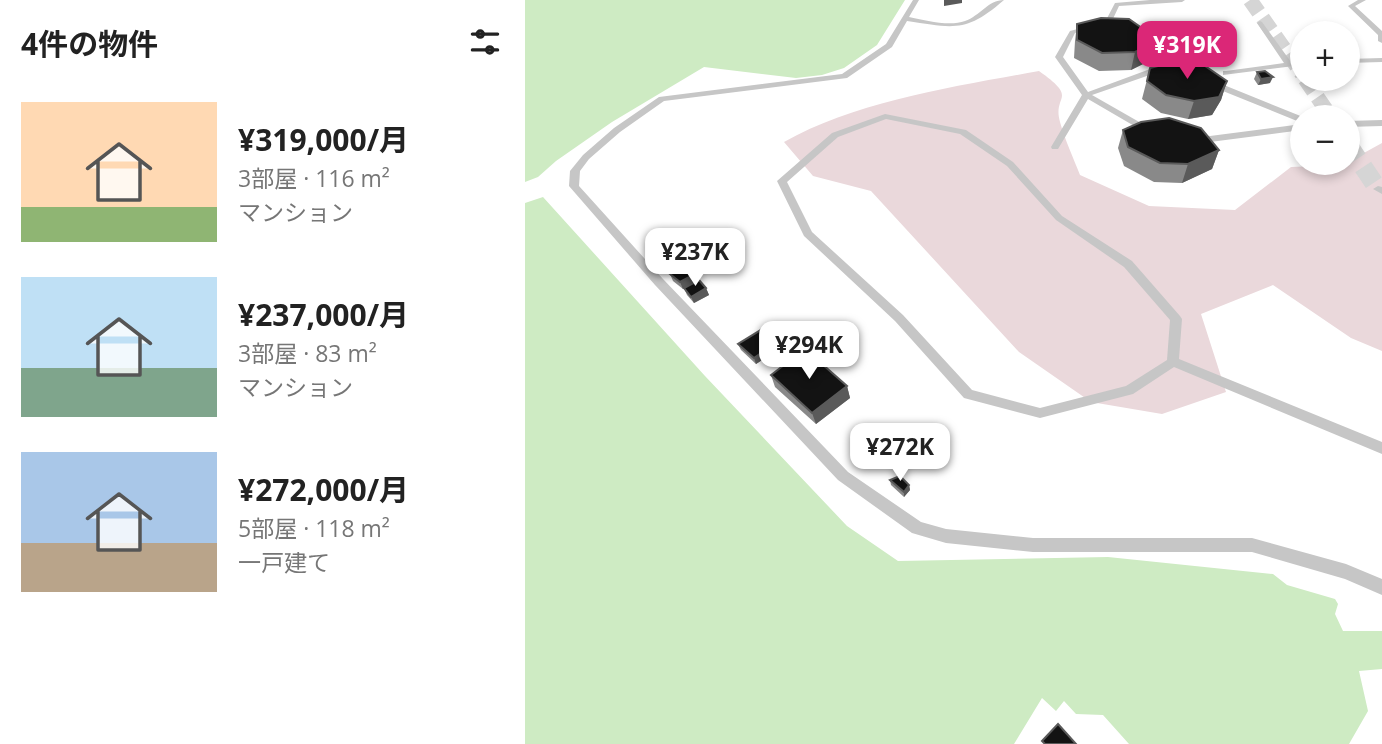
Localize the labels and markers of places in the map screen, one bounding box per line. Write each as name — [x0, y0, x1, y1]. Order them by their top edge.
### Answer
pin: ¥319K — [1138, 22, 1236, 81]
pin: ¥237K — [646, 229, 744, 288]
pin: ¥294K — [760, 322, 858, 381]
pin: ¥272K — [851, 424, 949, 483]

